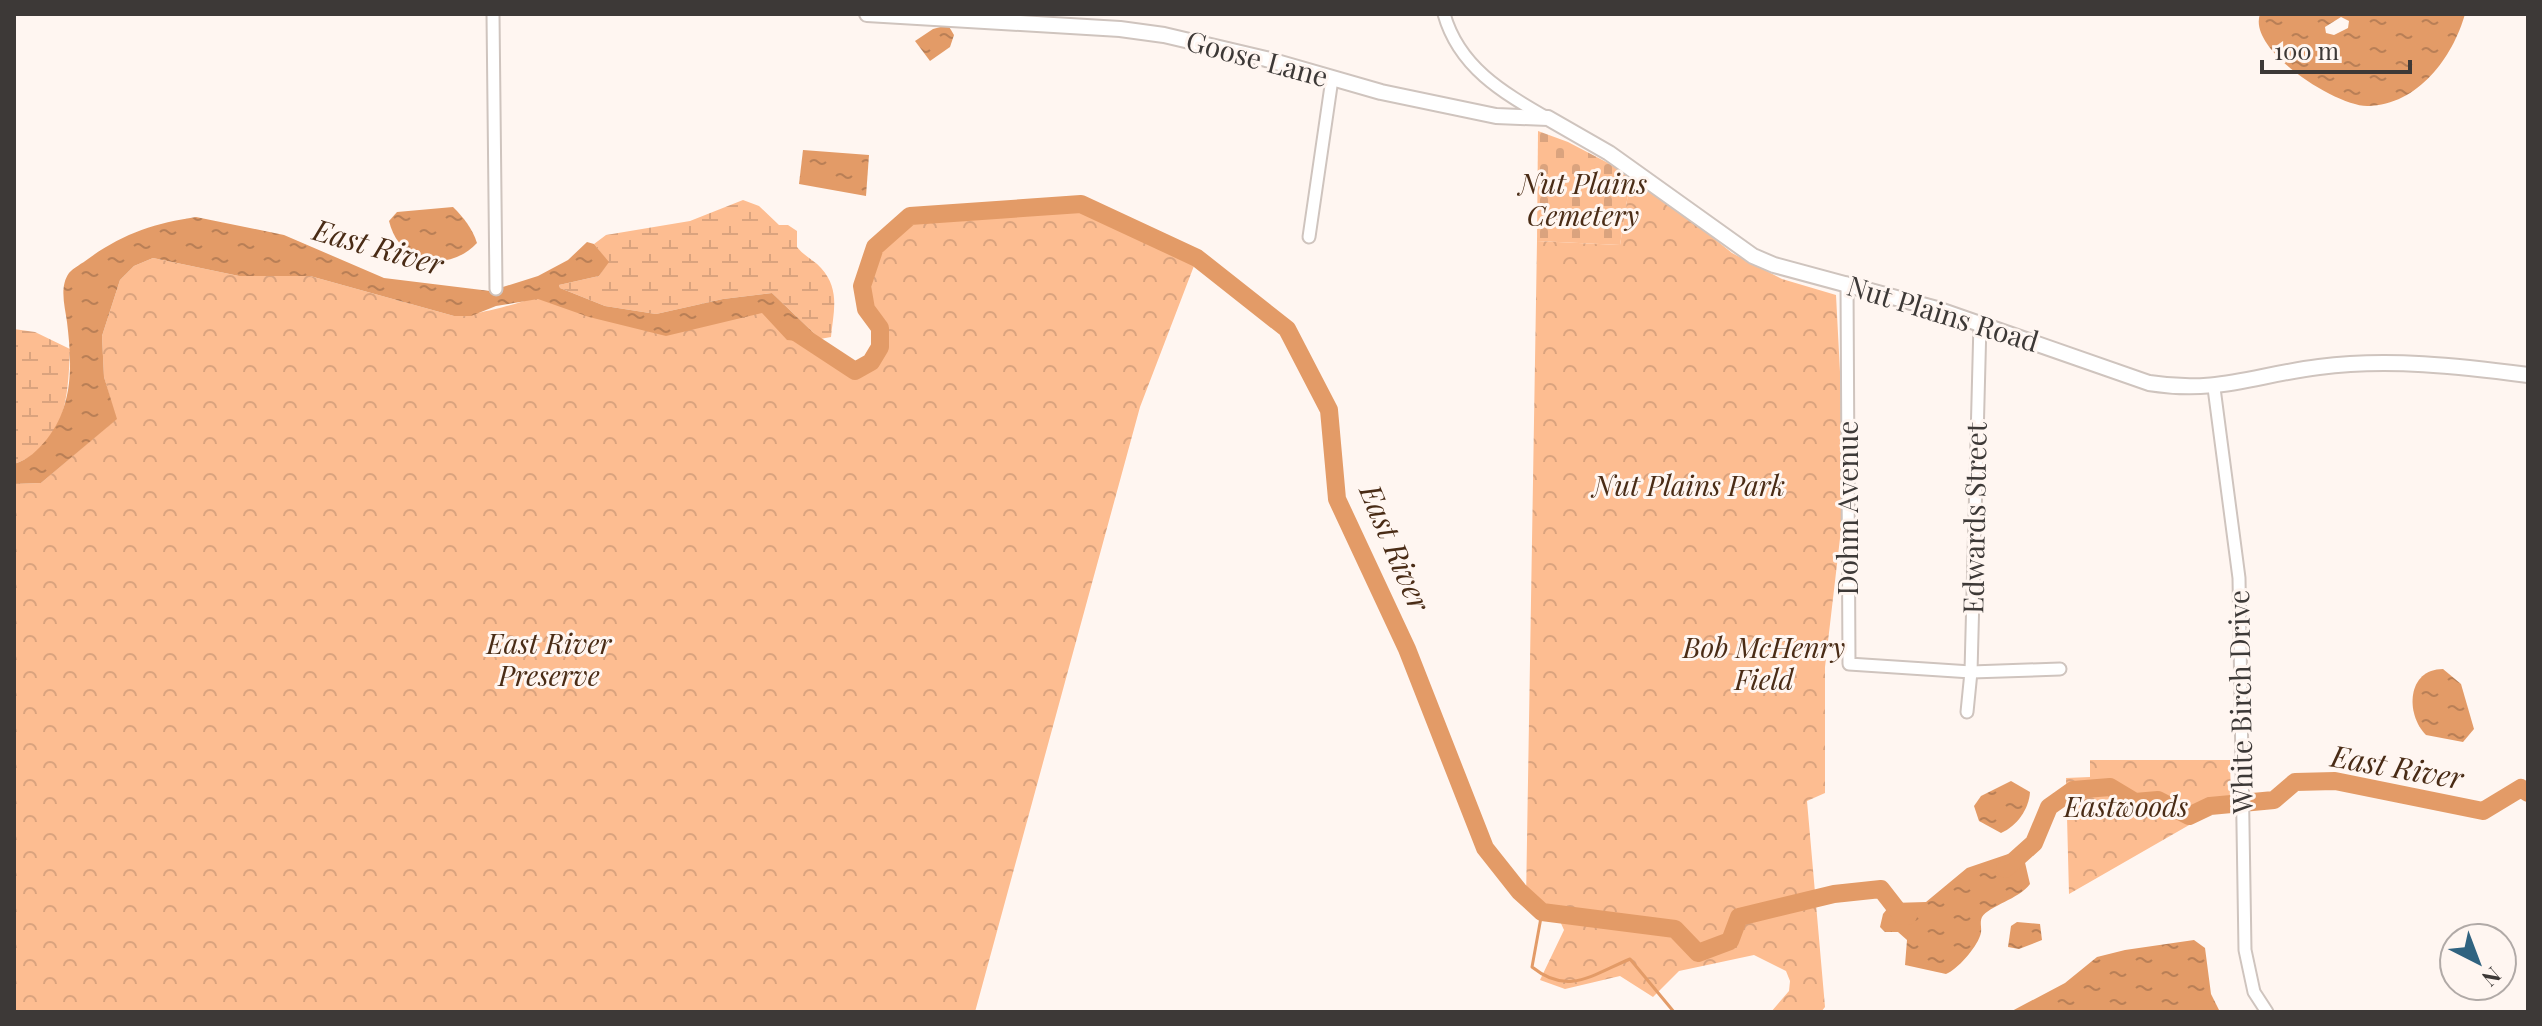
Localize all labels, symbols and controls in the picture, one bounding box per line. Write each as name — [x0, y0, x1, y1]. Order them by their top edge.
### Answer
street label: Goose Lane — [1182, 21, 1332, 94]
scale bar — [2262, 24, 2410, 74]
text: 100 m — [2274, 34, 2339, 66]
park label: Nut Plains Cemetery — [1516, 164, 1647, 233]
water label: East River — [307, 208, 449, 284]
street label: Nut Plains Road — [1843, 266, 2044, 359]
street label: Dohm Avenue — [1828, 420, 1865, 596]
street label: Edwards Street — [1953, 421, 1994, 614]
park label: Nut Plains Park — [1590, 466, 1785, 503]
water label: East River — [1351, 476, 1441, 618]
street label: White Birch Drive — [2219, 590, 2260, 815]
park label: East River Preserve — [486, 624, 612, 693]
park label: Bob McHenry Field — [1682, 628, 1845, 697]
water label: East River — [2326, 734, 2468, 798]
park label: Eastwoods — [2063, 787, 2188, 824]
north arrow — [2438, 922, 2518, 1002]
text: N — [2476, 961, 2508, 994]

